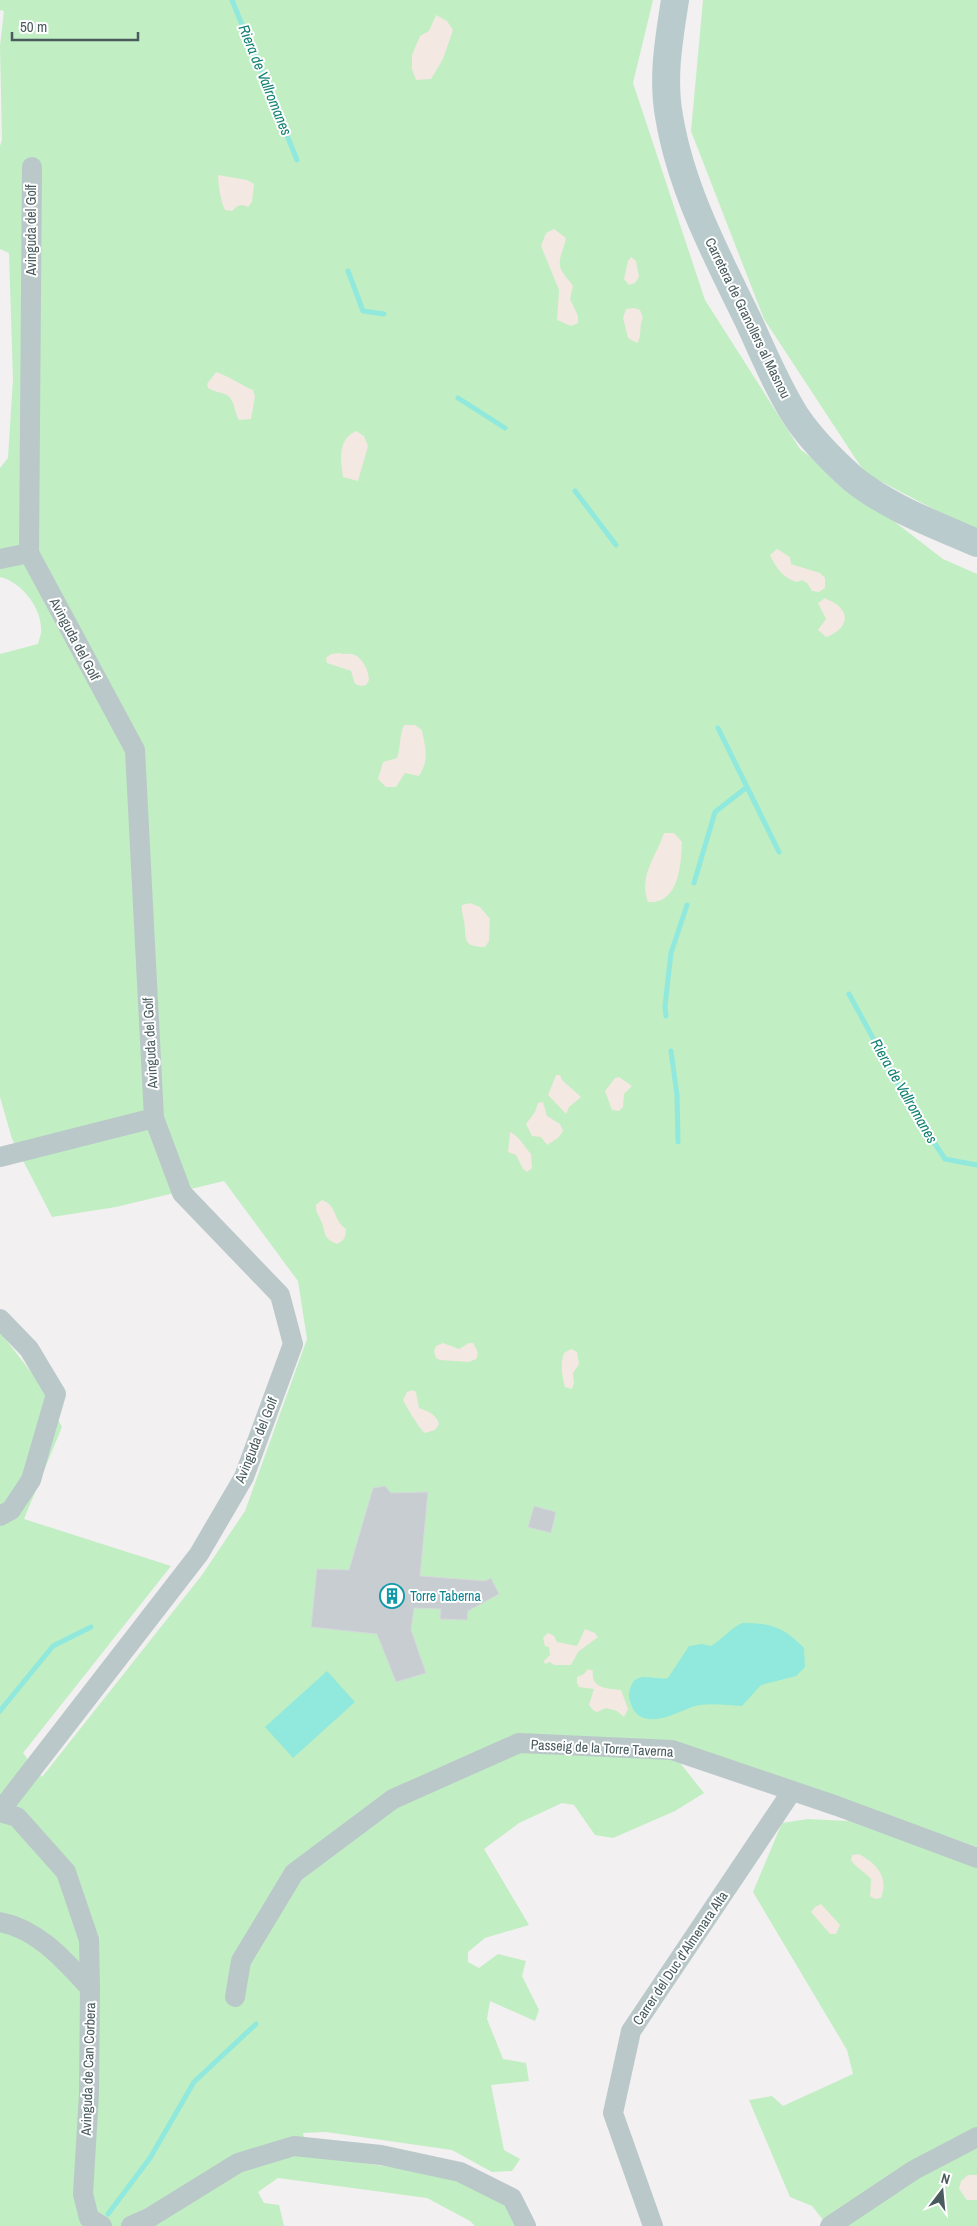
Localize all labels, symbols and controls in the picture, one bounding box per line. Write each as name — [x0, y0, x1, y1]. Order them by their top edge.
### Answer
scale bar — [12, 10, 139, 42]
text: 50 m — [20, 16, 47, 37]
water label: Riera de Vallromanes — [234, 21, 297, 138]
street label: Avinguda del Golf — [22, 184, 40, 277]
street label: Carretera de Granollers al Masnou — [701, 235, 795, 401]
street label: Avinguda del Golf — [45, 594, 105, 684]
street label: Avinguda del Golf — [139, 996, 161, 1090]
water label: Riera de Vallromanes — [866, 1034, 943, 1147]
street label: Avinguda del Golf — [230, 1394, 282, 1487]
building icon: Torre Taberna — [379, 1583, 405, 1609]
place label: Torre Taberna — [410, 1587, 481, 1605]
street label: Passeig de la Torre Taverna — [530, 1735, 674, 1761]
street label: Carrer del Duc d'Almenara Alta — [628, 1887, 732, 2028]
street label: Avinguda de Can Corbera — [77, 2002, 99, 2137]
north arrow — [917, 2166, 967, 2216]
text: N — [939, 2169, 952, 2188]

